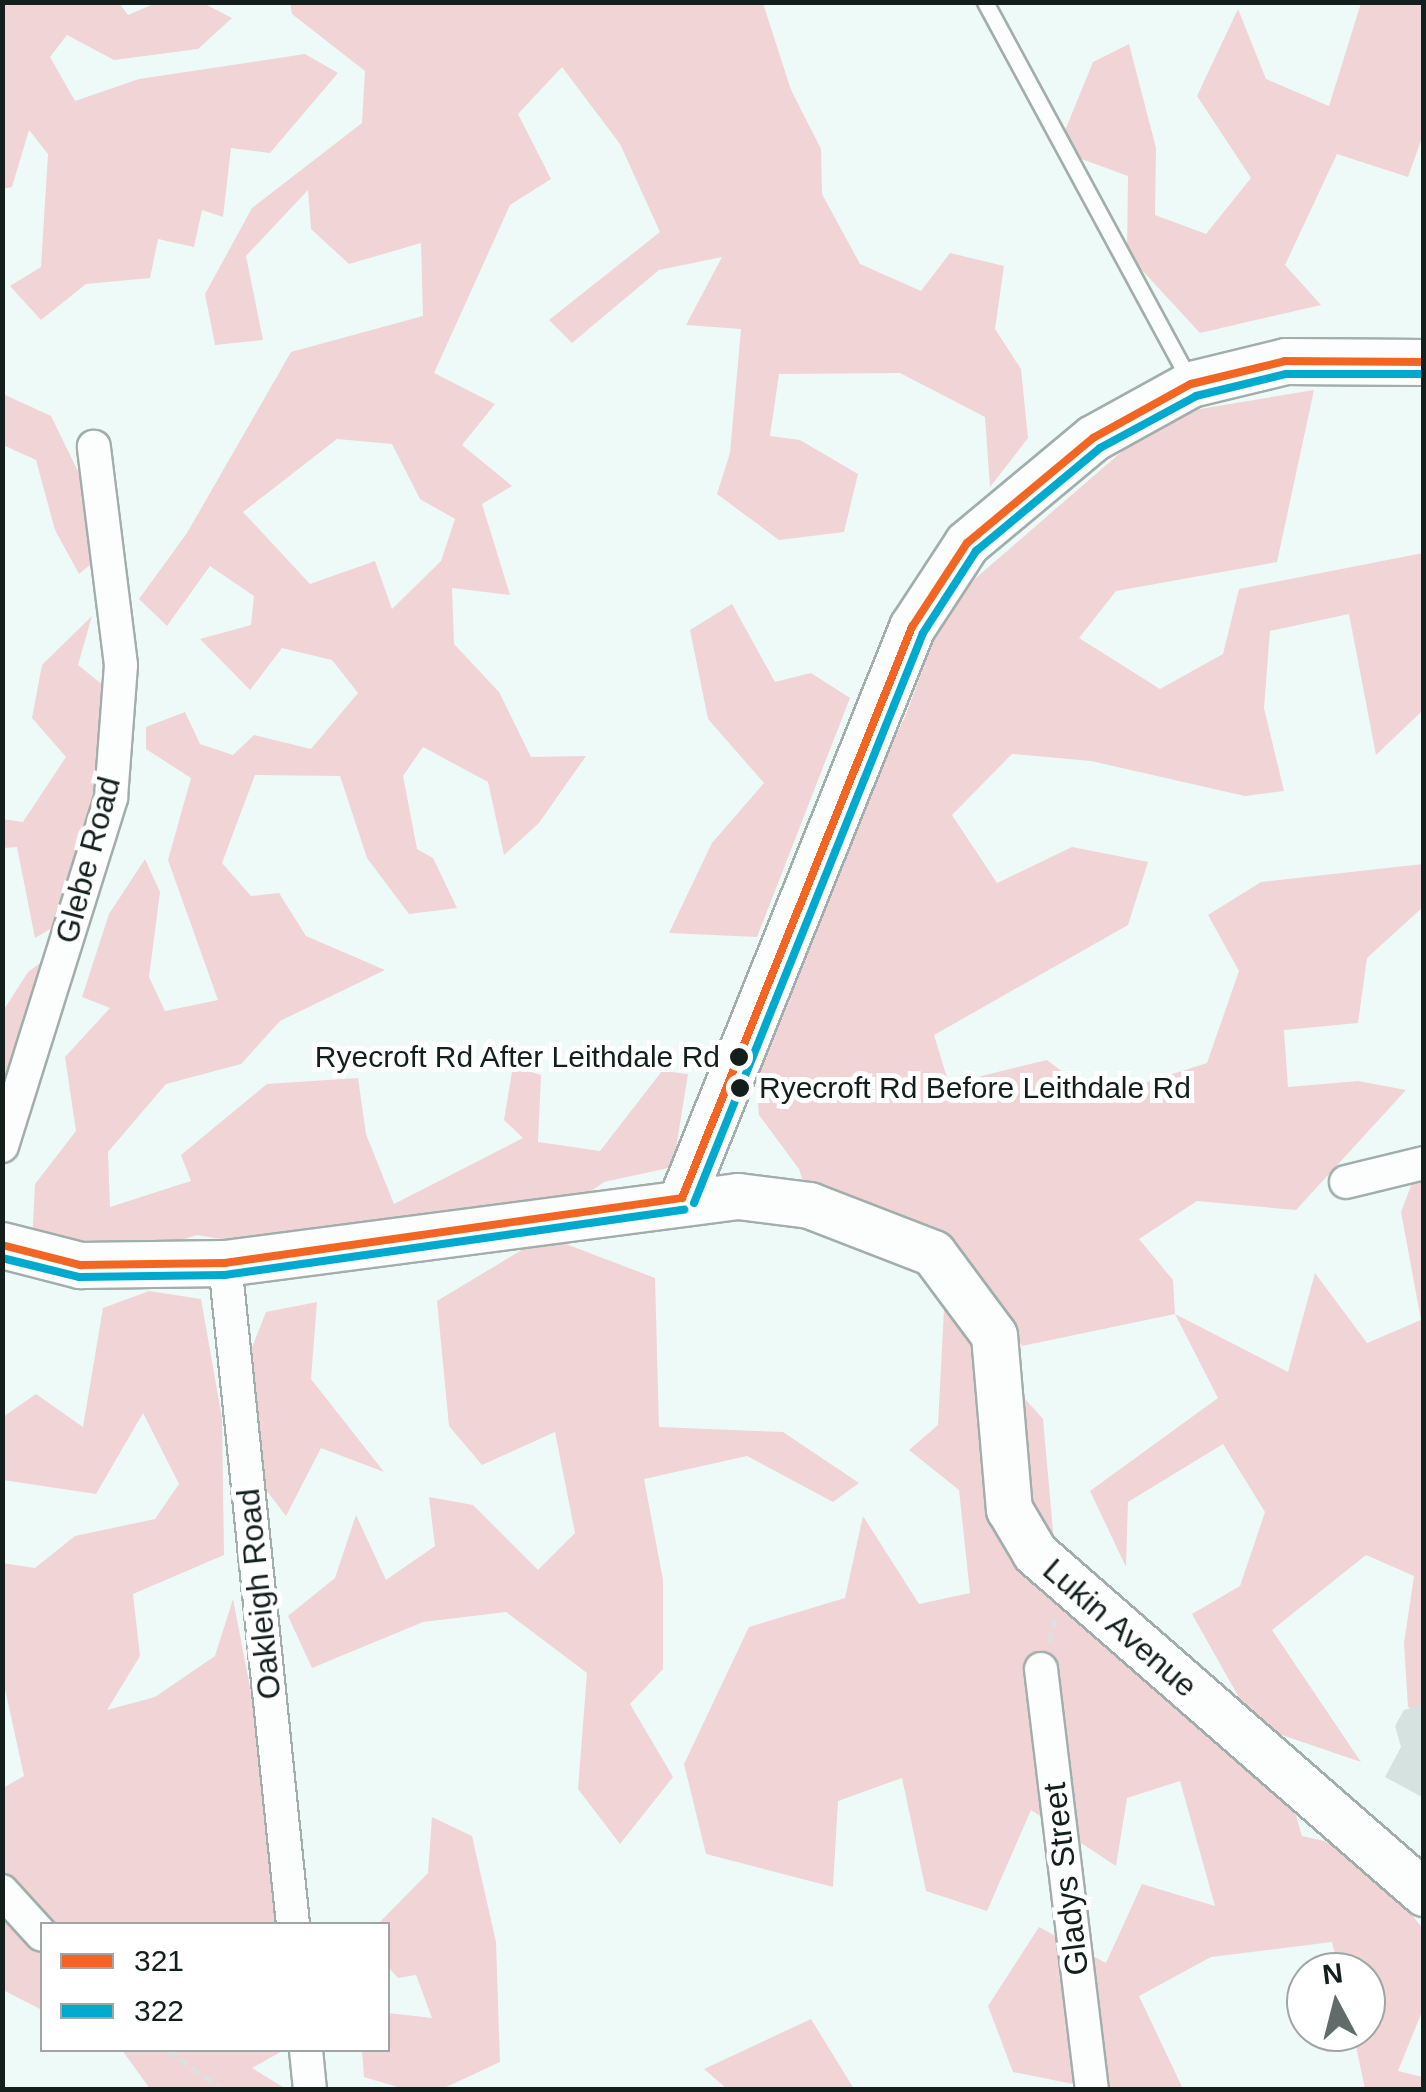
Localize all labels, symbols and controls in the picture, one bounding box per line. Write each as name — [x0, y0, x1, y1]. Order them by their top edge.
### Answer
street label: Glebe Road — [47, 773, 129, 947]
place label: Ryecroft Rd After Leithdale Rd — [313, 1039, 720, 1075]
marker: Ryecroft Rd After Leithdale Rd — [729, 1047, 749, 1067]
place label: Ryecroft Rd Before Leithdale Rd — [759, 1070, 1191, 1106]
marker: Ryecroft Rd Before Leithdale Rd — [730, 1078, 750, 1098]
street label: Oakleigh Road — [229, 1487, 289, 1701]
street label: Lukin Avenue — [1034, 1550, 1206, 1706]
street label: Gladys Street — [1035, 1780, 1097, 1978]
legend — [40, 1922, 390, 2052]
text: 321 — [134, 1944, 184, 1977]
north arrow — [1286, 1952, 1386, 2052]
text: N — [1321, 1957, 1344, 1990]
text: 322 — [134, 1994, 184, 2027]

